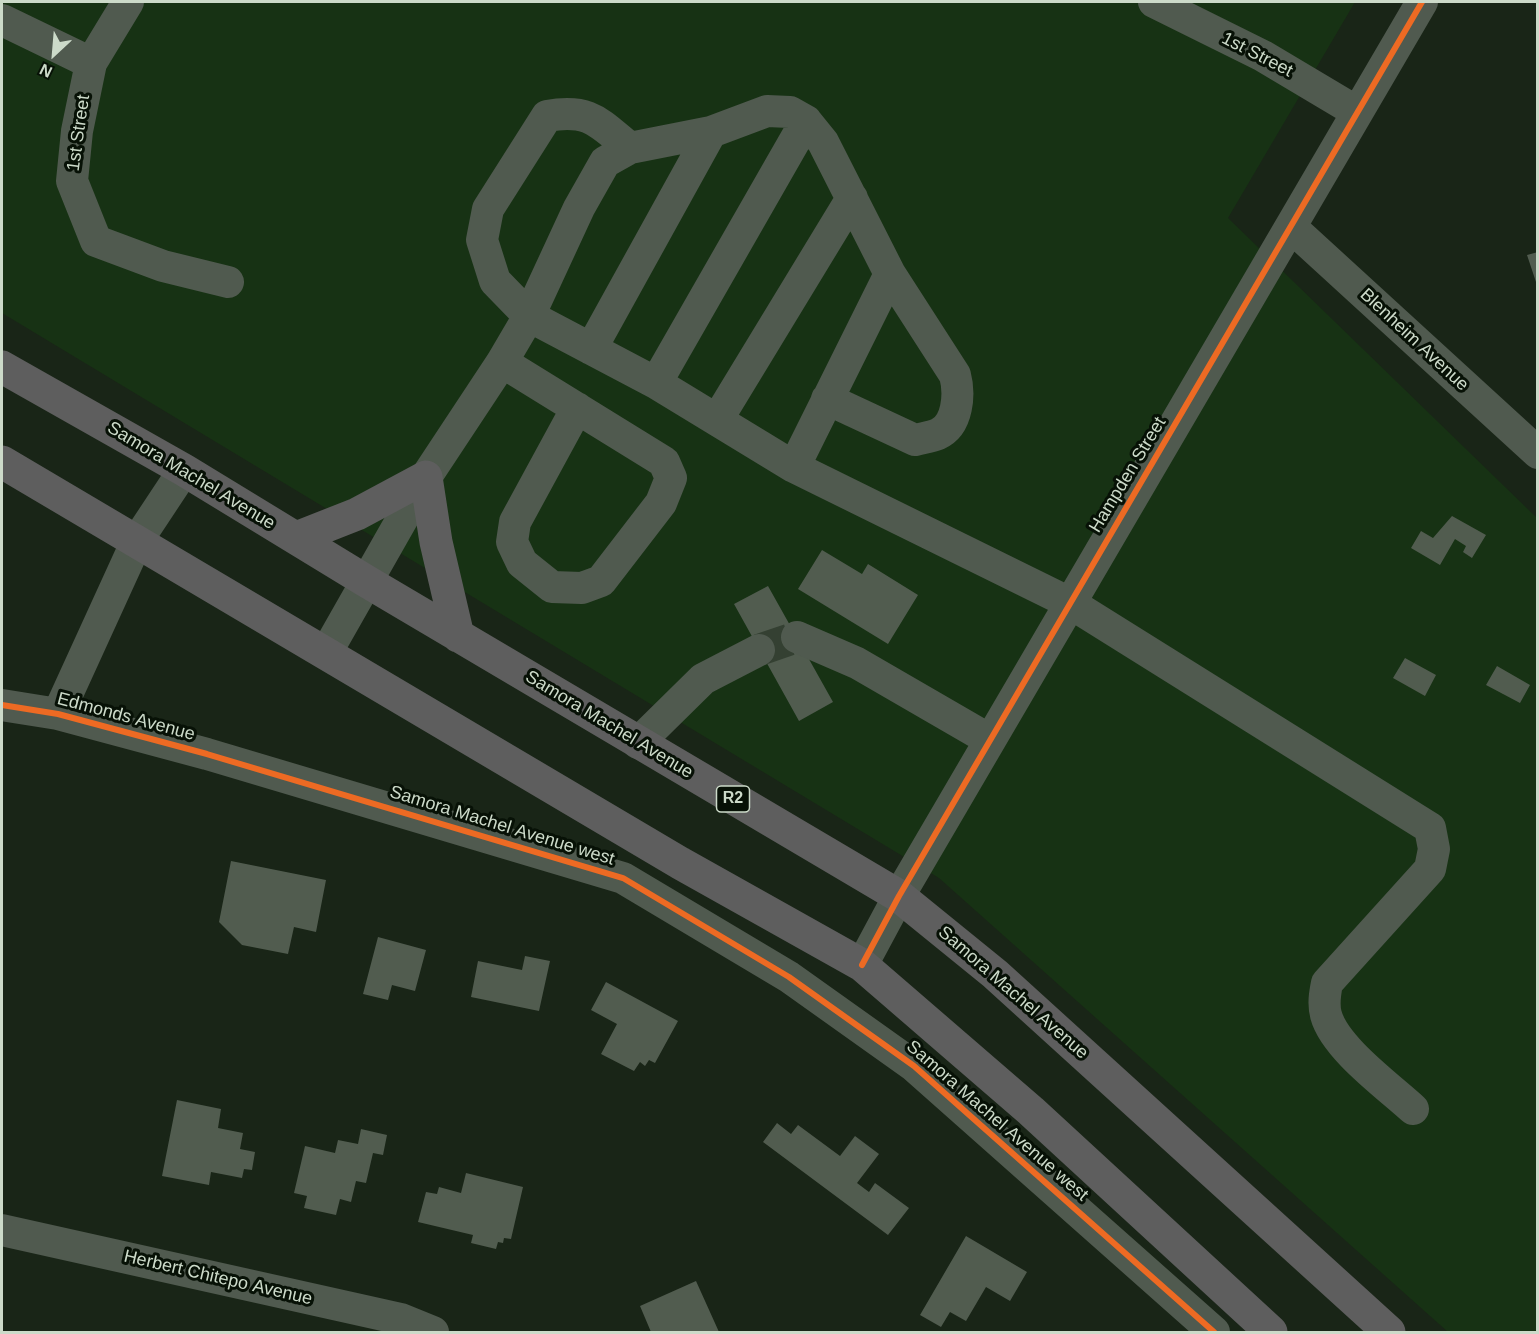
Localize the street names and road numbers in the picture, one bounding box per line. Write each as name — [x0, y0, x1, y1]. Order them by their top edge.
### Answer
street label: 1st Street — [1218, 28, 1296, 82]
street label: 1st Street — [63, 93, 95, 173]
street label: Blenheim Avenue — [1355, 284, 1473, 396]
street label: Hampden Street — [1085, 413, 1171, 537]
street label: Samora Machel Avenue — [103, 417, 279, 535]
street label: Samora Machel Avenue — [521, 666, 697, 784]
street label: Edmonds Avenue — [55, 688, 197, 746]
street label: Samora Machel Avenue west — [387, 781, 617, 871]
road number: R2 — [716, 786, 750, 812]
street label: Samora Machel Avenue — [934, 922, 1092, 1064]
street label: Samora Machel Avenue west — [902, 1036, 1092, 1206]
street label: Herbert Chitepo Avenue — [122, 1246, 314, 1310]

